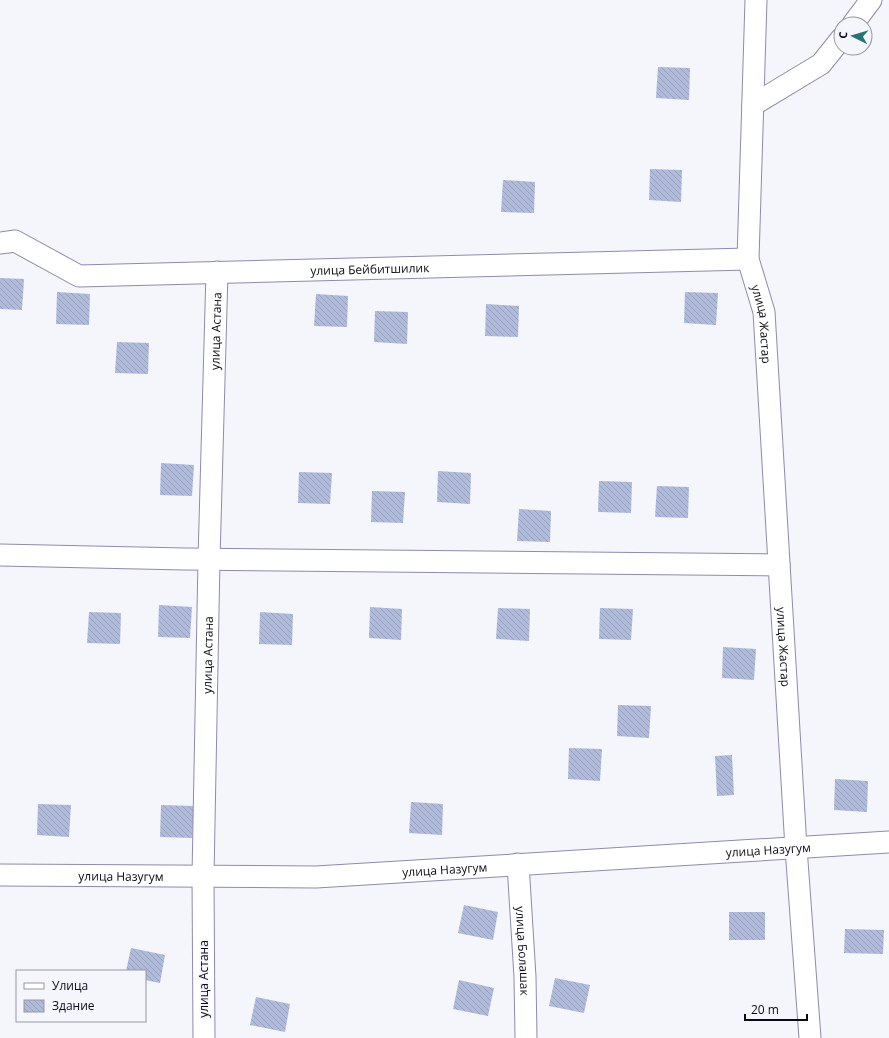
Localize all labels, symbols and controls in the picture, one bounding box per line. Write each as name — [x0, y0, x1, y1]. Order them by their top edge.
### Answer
north arrow — [833, 16, 873, 56]
text: С — [835, 31, 850, 39]
street label: улица Бейбитшилик — [310, 259, 430, 279]
street label: улица Жастар — [748, 282, 776, 364]
street label: улица Астана — [206, 292, 225, 370]
street label: улица Жастар — [773, 606, 795, 687]
street label: улица Астана — [198, 616, 216, 694]
street label: улица Назугум — [725, 838, 811, 860]
street label: улица Назугум — [402, 858, 488, 880]
street label: улица Назугум — [78, 867, 164, 885]
street label: улица Болашак — [512, 906, 534, 996]
street label: улица Астана — [195, 940, 212, 1018]
legend — [16, 970, 146, 1022]
text: Улица — [52, 977, 88, 994]
scale bar — [745, 996, 807, 1022]
text: Здание — [52, 997, 95, 1014]
text: 20 m — [751, 1001, 779, 1018]

